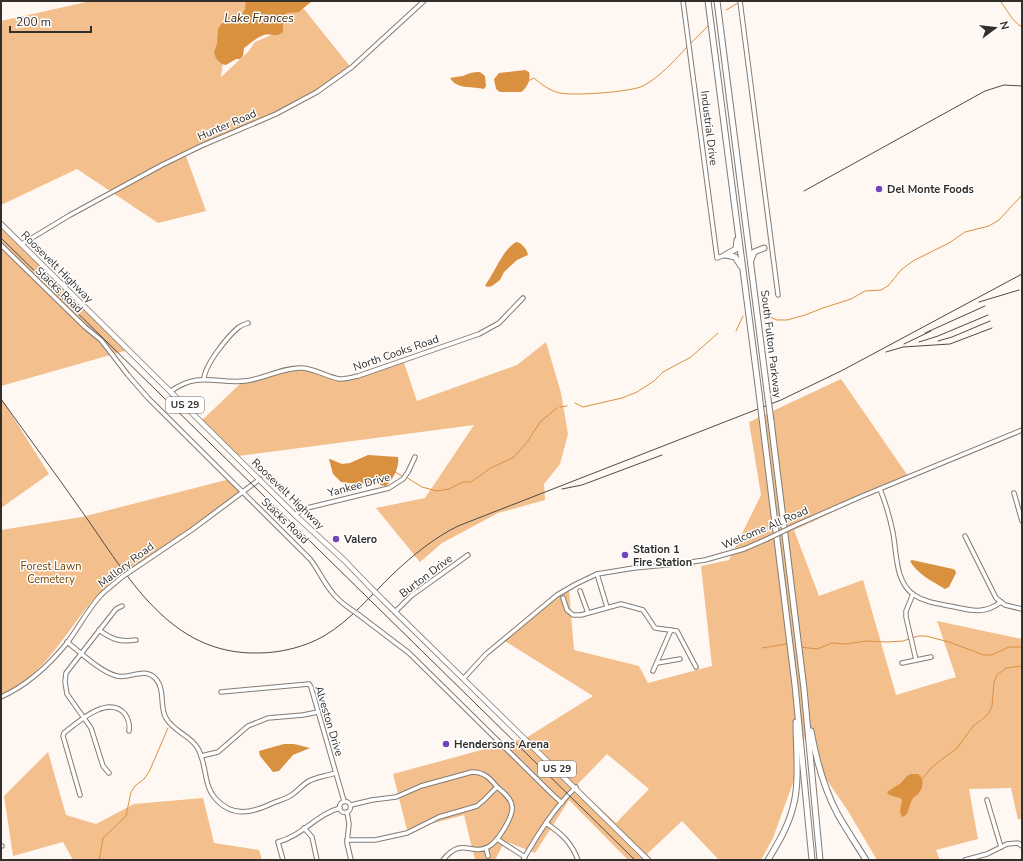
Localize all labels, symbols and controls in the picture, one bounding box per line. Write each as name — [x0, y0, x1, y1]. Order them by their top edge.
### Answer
scale bar — [10, 8, 91, 34]
north arrow — [975, 8, 1015, 48]
water label: Lake Frances — [224, 10, 294, 26]
text: 200 m — [16, 14, 51, 30]
text: N — [996, 20, 1012, 31]
street label: Industrial Drive — [697, 90, 721, 166]
street label: Hunter Road — [195, 106, 259, 144]
place label: Del Monte Foods — [887, 182, 974, 197]
marker: Del Monte Foods — [874, 184, 884, 194]
street label: Roosevelt Highway — [18, 228, 96, 306]
street label: Stacks Road — [32, 264, 86, 316]
street label: South Fulton Parkway — [757, 289, 785, 399]
street label: North Cooks Road — [351, 331, 441, 375]
road number: US 29 — [166, 397, 204, 413]
street label: Roosevelt Highway — [248, 455, 328, 533]
street label: Yankee Drive — [325, 469, 392, 501]
street label: Stacks Road — [258, 495, 312, 547]
street label: Welcome All Road — [719, 503, 811, 553]
place label: Valero — [343, 532, 377, 547]
marker: Valero — [331, 534, 341, 544]
street label: Mallory Road — [95, 539, 157, 591]
place label: Station 1 Fire Station — [633, 542, 692, 570]
marker: Station 1 Fire Station — [620, 550, 630, 560]
street label: Burton Drive — [396, 551, 456, 601]
park label: Forest Lawn Cemetery — [21, 559, 81, 587]
street label: Alveston Drive — [311, 684, 347, 758]
place label: Hendersons Arena — [454, 737, 549, 752]
marker: Hendersons Arena — [441, 739, 451, 749]
road number: US 29 — [538, 761, 576, 777]

